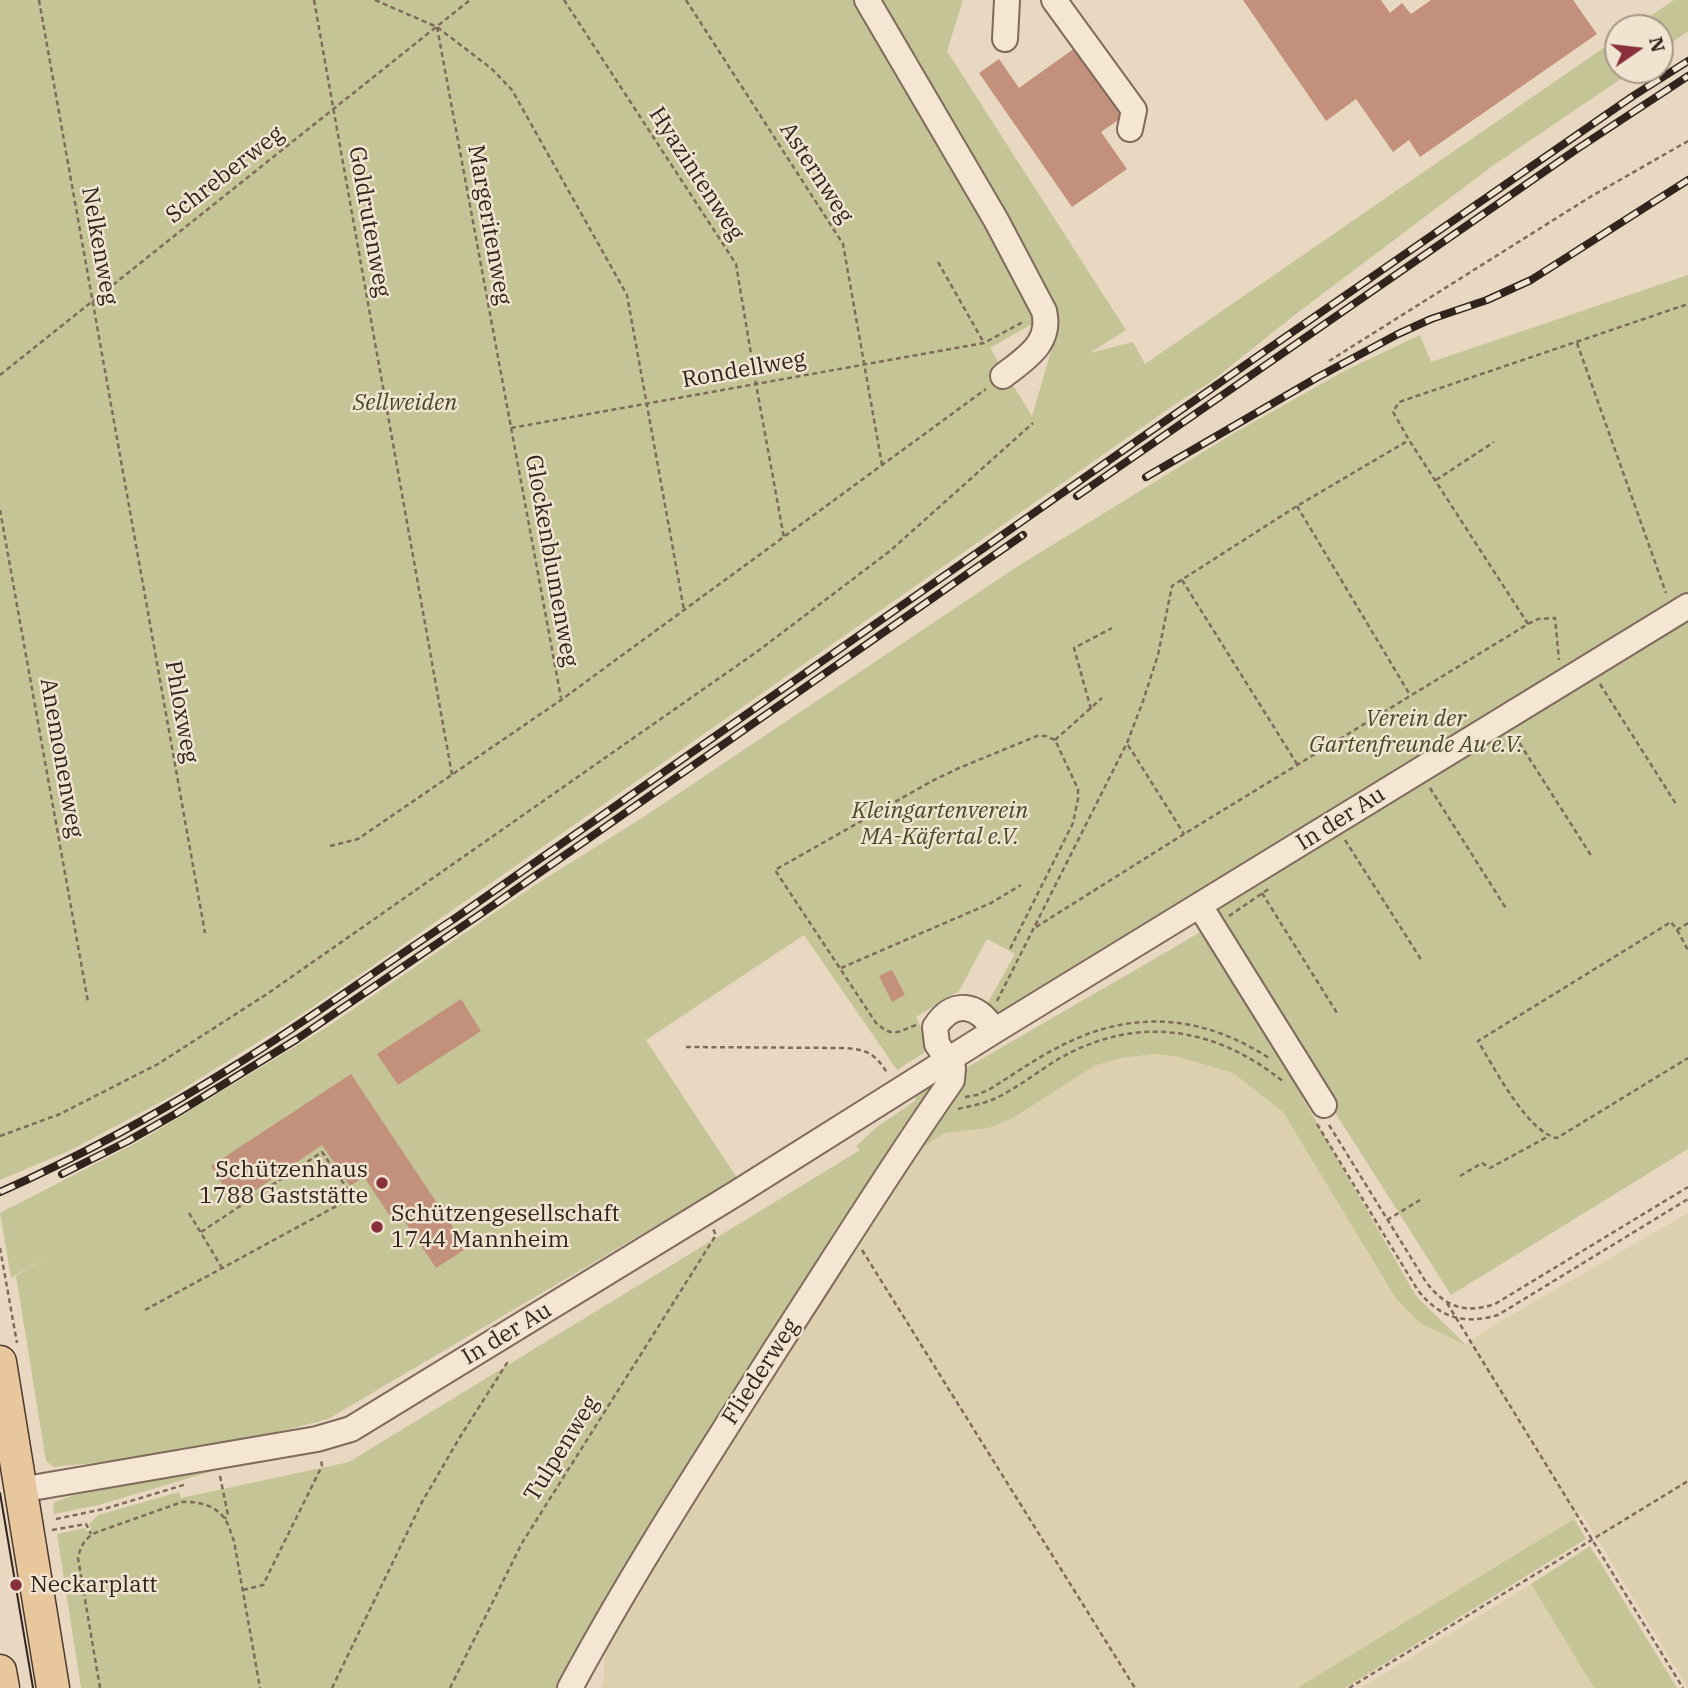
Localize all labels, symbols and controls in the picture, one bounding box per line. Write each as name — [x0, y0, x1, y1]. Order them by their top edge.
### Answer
north arrow — [1604, 14, 1674, 84]
text: N — [1644, 34, 1671, 55]
street label: Hyazintenweg — [643, 102, 749, 246]
street label: Asternweg — [773, 117, 859, 229]
street label: Schreberweg — [161, 120, 289, 230]
street label: Margeritenweg — [461, 143, 517, 307]
street label: Goldrutenweg — [342, 144, 396, 300]
street label: Nelkenweg — [75, 185, 123, 307]
street label: Rondellweg — [680, 346, 808, 394]
park label: Sellweiden — [353, 389, 457, 417]
street label: Glockenblumenweg — [519, 453, 583, 669]
street label: Phloxweg — [158, 659, 204, 765]
street label: Anemonenweg — [33, 676, 89, 840]
park label: Verein der Gartenfreunde Au e.V. — [1309, 705, 1523, 759]
street label: In der Au — [1292, 781, 1390, 857]
park label: Kleingartenverein MA-Käfertal e.V. — [852, 797, 1028, 851]
place label: Schützenhaus 1788 Gaststätte — [199, 1156, 368, 1210]
marker: Schützenhaus 1788 Gaststätte — [374, 1175, 390, 1191]
place label: Schützengesellschaft 1744 Mannheim — [391, 1200, 620, 1254]
marker: Schützengesellschaft 1744 Mannheim — [369, 1219, 385, 1235]
street label: In der Au — [457, 1297, 557, 1371]
street label: Fliederweg — [717, 1314, 805, 1430]
street label: Tulpenweg — [519, 1391, 605, 1507]
place label: Neckarplatt — [30, 1571, 157, 1599]
marker: Neckarplatt — [8, 1577, 24, 1593]

